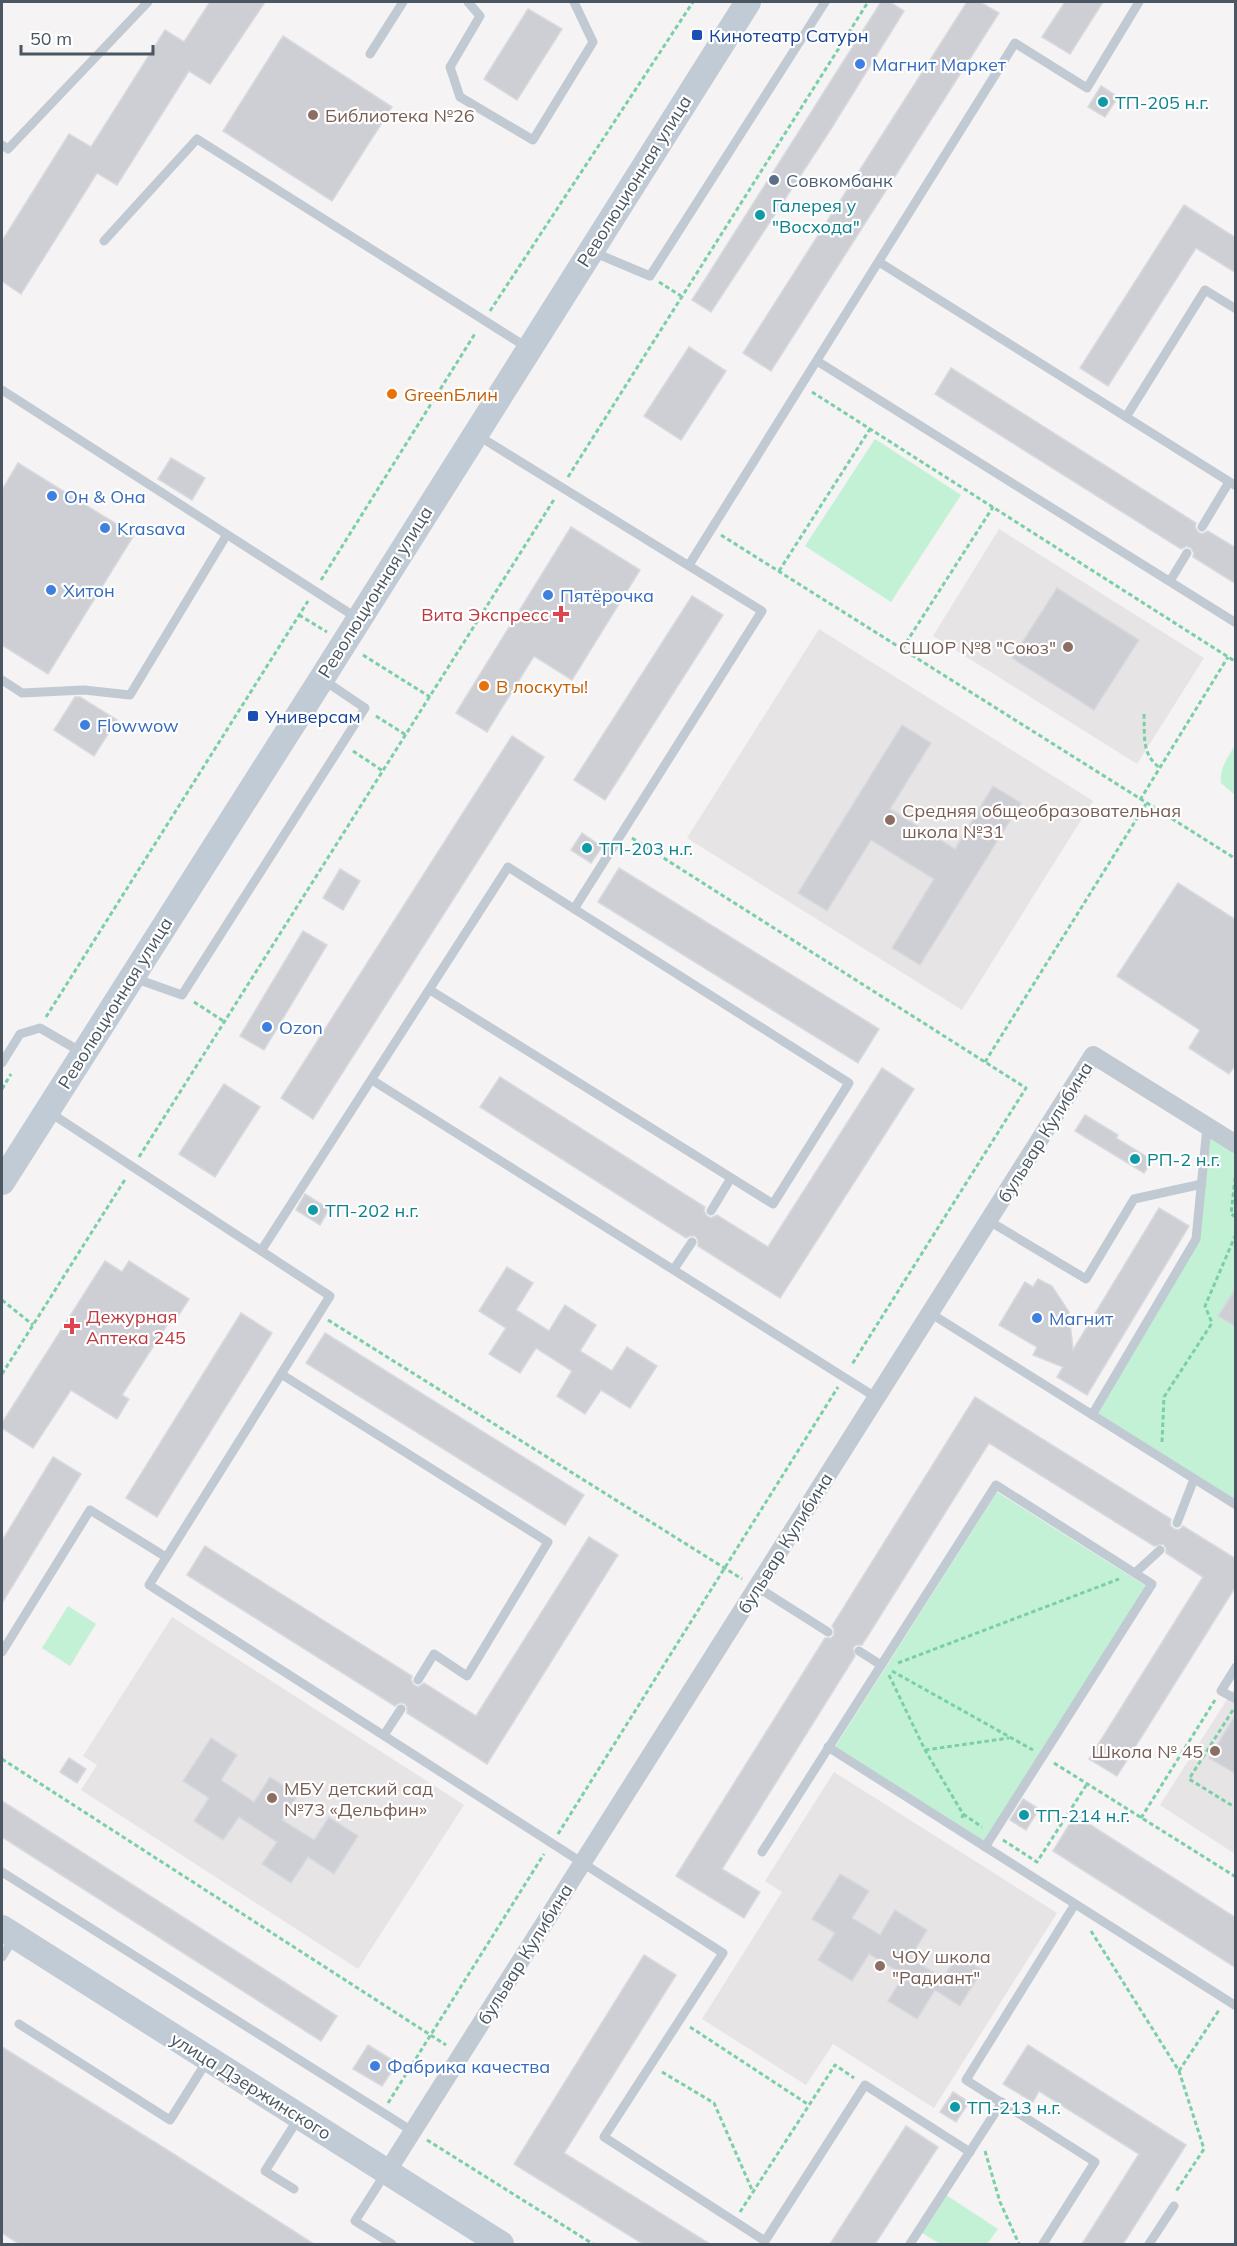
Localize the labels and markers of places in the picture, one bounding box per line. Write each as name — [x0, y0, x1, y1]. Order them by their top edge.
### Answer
place label: Кинотеатр Сатурн — [709, 24, 869, 47]
marker: Кинотеатр Сатурн — [690, 28, 704, 42]
place label: Магнит Маркет — [872, 53, 1007, 76]
marker: Магнит Маркет — [853, 57, 867, 71]
place label: ТП-205 н.г. — [1115, 91, 1209, 114]
marker: ТП-205 н.г. — [1096, 95, 1110, 109]
place label: Библиотека №26 — [325, 104, 475, 127]
marker: Библиотека №26 — [306, 108, 320, 122]
place label: Совкомбанк — [786, 169, 893, 192]
marker: Совкомбанк — [767, 173, 781, 187]
place label: Галерея у "Восхода" — [772, 194, 860, 238]
marker: Галерея у "Восхода" — [753, 208, 767, 222]
place label: GreenБлин — [404, 383, 498, 406]
marker: GreenБлин — [385, 387, 399, 401]
place label: Он & Она — [64, 485, 146, 508]
marker: Он & Она — [45, 489, 59, 503]
place label: Krasava — [117, 517, 185, 540]
marker: Krasava — [98, 521, 112, 535]
place label: Хитон — [63, 579, 115, 602]
marker: Хитон — [44, 583, 58, 597]
place label: Пятёрочка — [560, 584, 654, 607]
marker: Пятёрочка — [541, 588, 555, 602]
place label: Вита Экспресс — [421, 603, 549, 626]
marker: Вита Экспресс — [554, 607, 568, 621]
place label: СШОР №8 "Союз" — [899, 636, 1056, 659]
marker: СШОР №8 "Союз" — [1061, 640, 1075, 654]
place label: В лоскуты! — [496, 675, 588, 698]
marker: В лоскуты! — [477, 679, 491, 693]
place label: Универсам — [264, 705, 361, 728]
marker: Универсам — [246, 709, 260, 723]
place label: Flowwow — [97, 714, 179, 737]
marker: Flowwow — [78, 718, 92, 732]
place label: Средняя общеобразовательная школа №31 — [902, 799, 1181, 843]
marker: Средняя общеобразовательная школа №31 — [883, 813, 897, 827]
place label: ТП-203 н.г. — [599, 837, 693, 860]
marker: ТП-203 н.г. — [580, 841, 594, 855]
place label: Ozon — [279, 1016, 323, 1039]
marker: Ozon — [260, 1020, 274, 1034]
place label: РП-2 н.г. — [1147, 1148, 1220, 1171]
marker: РП-2 н.г. — [1128, 1152, 1142, 1166]
place label: ТП-202 н.г. — [325, 1199, 419, 1222]
marker: ТП-202 н.г. — [306, 1203, 320, 1217]
place label: Дежурная Аптека 245 — [86, 1305, 186, 1349]
place label: Магнит — [1049, 1307, 1114, 1330]
marker: Магнит — [1030, 1311, 1044, 1325]
marker: Дежурная Аптека 245 — [63, 1317, 81, 1335]
place label: Школа № 45 — [1091, 1740, 1203, 1763]
marker: Школа № 45 — [1208, 1744, 1222, 1758]
place label: МБУ детский сад №73 «Дельфин» — [284, 1777, 433, 1821]
marker: МБУ детский сад №73 «Дельфин» — [265, 1791, 279, 1805]
place label: ТП-214 н.г. — [1036, 1804, 1130, 1827]
marker: ТП-214 н.г. — [1017, 1808, 1031, 1822]
place label: ЧОУ школа "Радиант" — [892, 1945, 991, 1989]
marker: ЧОУ школа "Радиант" — [873, 1959, 887, 1973]
place label: Фабрика качества — [387, 2055, 550, 2078]
marker: Фабрика качества — [368, 2059, 382, 2073]
place label: ТП-213 н.г. — [967, 2096, 1061, 2119]
marker: ТП-213 н.г. — [948, 2100, 962, 2114]

